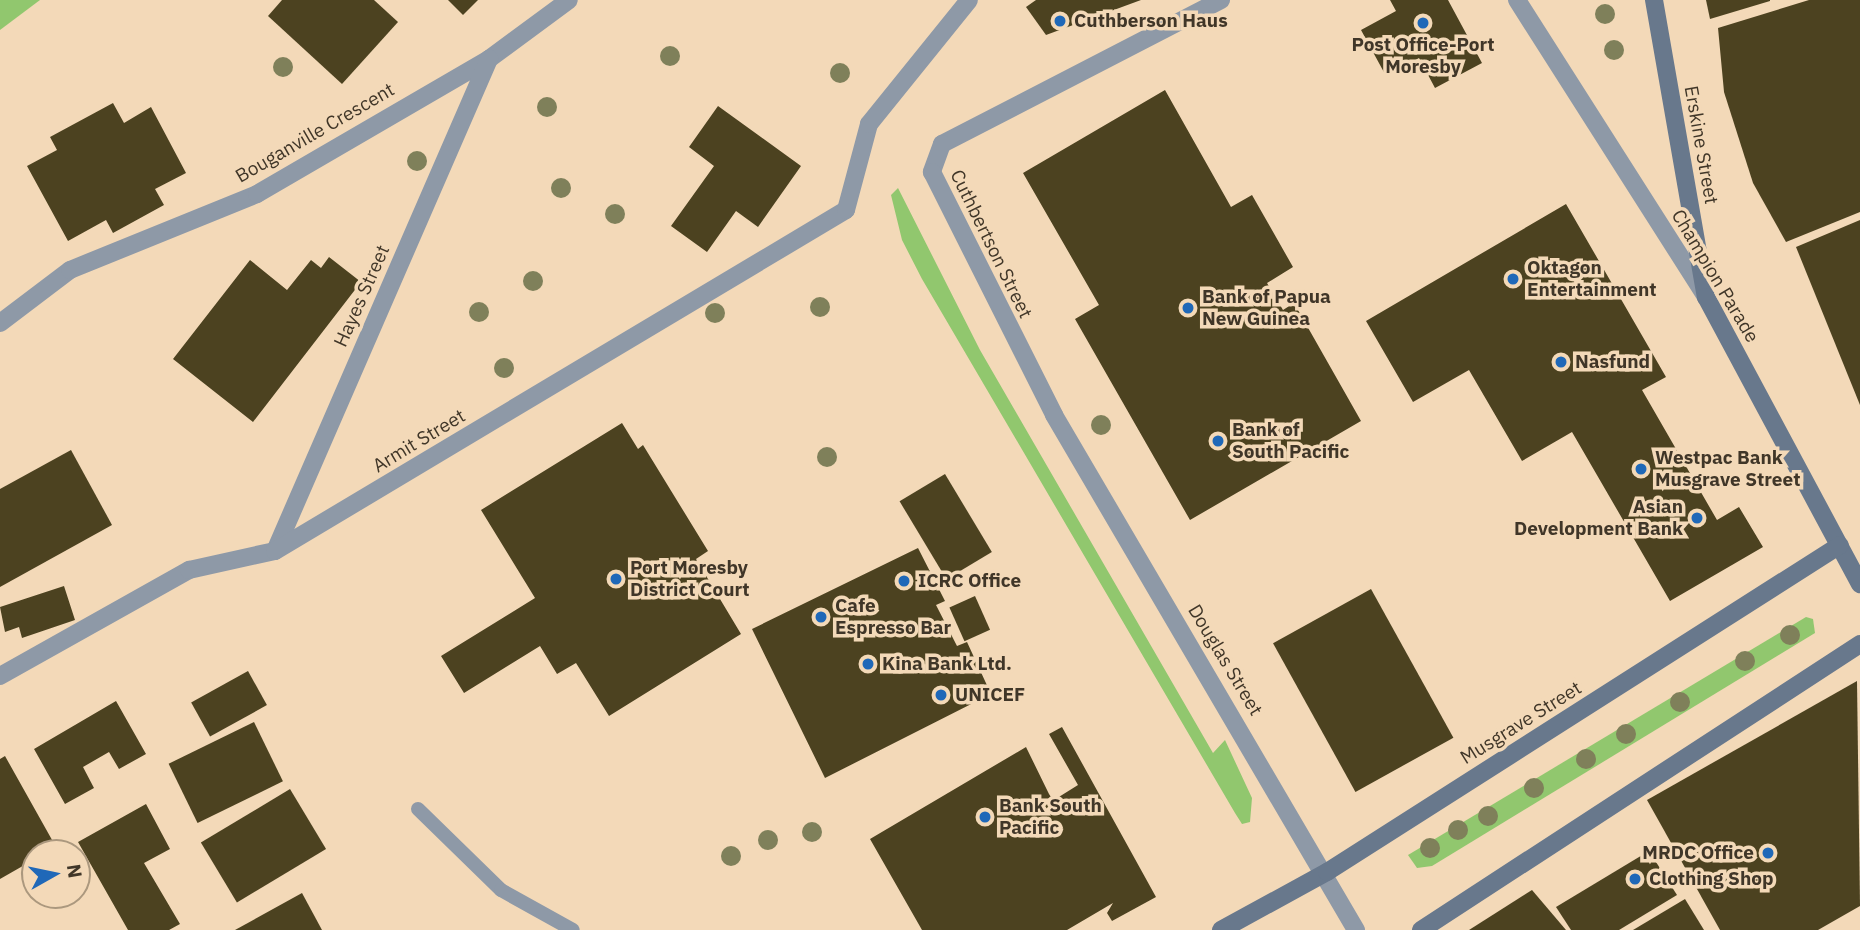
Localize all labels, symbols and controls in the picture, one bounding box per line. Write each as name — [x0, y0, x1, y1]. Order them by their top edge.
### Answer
place label: Cuthberson Haus — [1074, 10, 1228, 32]
marker: Cuthberson Haus — [1052, 13, 1068, 29]
marker: Post Office-Port Moresby — [1415, 15, 1431, 31]
place label: Post Office-Port Moresby — [1352, 34, 1494, 78]
street label: Bouganville Crescent — [232, 78, 398, 188]
street label: Erskine Street — [1679, 84, 1723, 206]
street label: Cuthbertson Street — [945, 166, 1037, 322]
street label: Champion Parade — [1666, 205, 1764, 347]
street label: Hayes Street — [329, 242, 395, 350]
place label: Oktagon Entertainment — [1527, 257, 1657, 301]
marker: Oktagon Entertainment — [1505, 271, 1521, 287]
place label: Bank of Papua New Guinea — [1202, 286, 1331, 330]
marker: Bank of Papua New Guinea — [1180, 300, 1196, 316]
place label: Nasfund — [1575, 351, 1650, 373]
marker: Nasfund — [1553, 354, 1569, 370]
street label: Armit Street — [369, 405, 469, 477]
place label: Bank of South Pacific — [1232, 419, 1349, 463]
marker: Bank of South Pacific — [1210, 433, 1226, 449]
place label: Westpac Bank Musgrave Street — [1655, 447, 1800, 491]
marker: Westpac Bank Musgrave Street — [1633, 461, 1649, 477]
place label: Asian Development Bank — [1514, 496, 1683, 540]
marker: Asian Development Bank — [1689, 510, 1705, 526]
place label: Port Moresby District Court — [630, 557, 750, 601]
place label: ICRC Office — [918, 570, 1021, 592]
marker: Port Moresby District Court — [608, 571, 624, 587]
marker: ICRC Office — [896, 573, 912, 589]
place label: Cafe Espresso Bar — [835, 595, 951, 639]
street label: Douglas Street — [1183, 600, 1267, 720]
marker: Cafe Espresso Bar — [813, 609, 829, 625]
place label: Kina Bank Ltd. — [882, 653, 1012, 675]
marker: Kina Bank Ltd. — [860, 656, 876, 672]
street label: Musgrave Street — [1456, 677, 1586, 769]
place label: UNICEF — [955, 684, 1025, 706]
marker: UNICEF — [933, 687, 949, 703]
place label: Bank South Pacific — [999, 795, 1102, 839]
marker: Bank South Pacific — [977, 809, 993, 825]
north arrow — [21, 839, 91, 909]
place label: MRDC Office — [1642, 842, 1754, 864]
marker: MRDC Office — [1760, 845, 1776, 861]
text: N — [62, 862, 88, 880]
place label: Clothing Shop — [1649, 868, 1774, 890]
marker: Clothing Shop — [1627, 871, 1643, 887]

